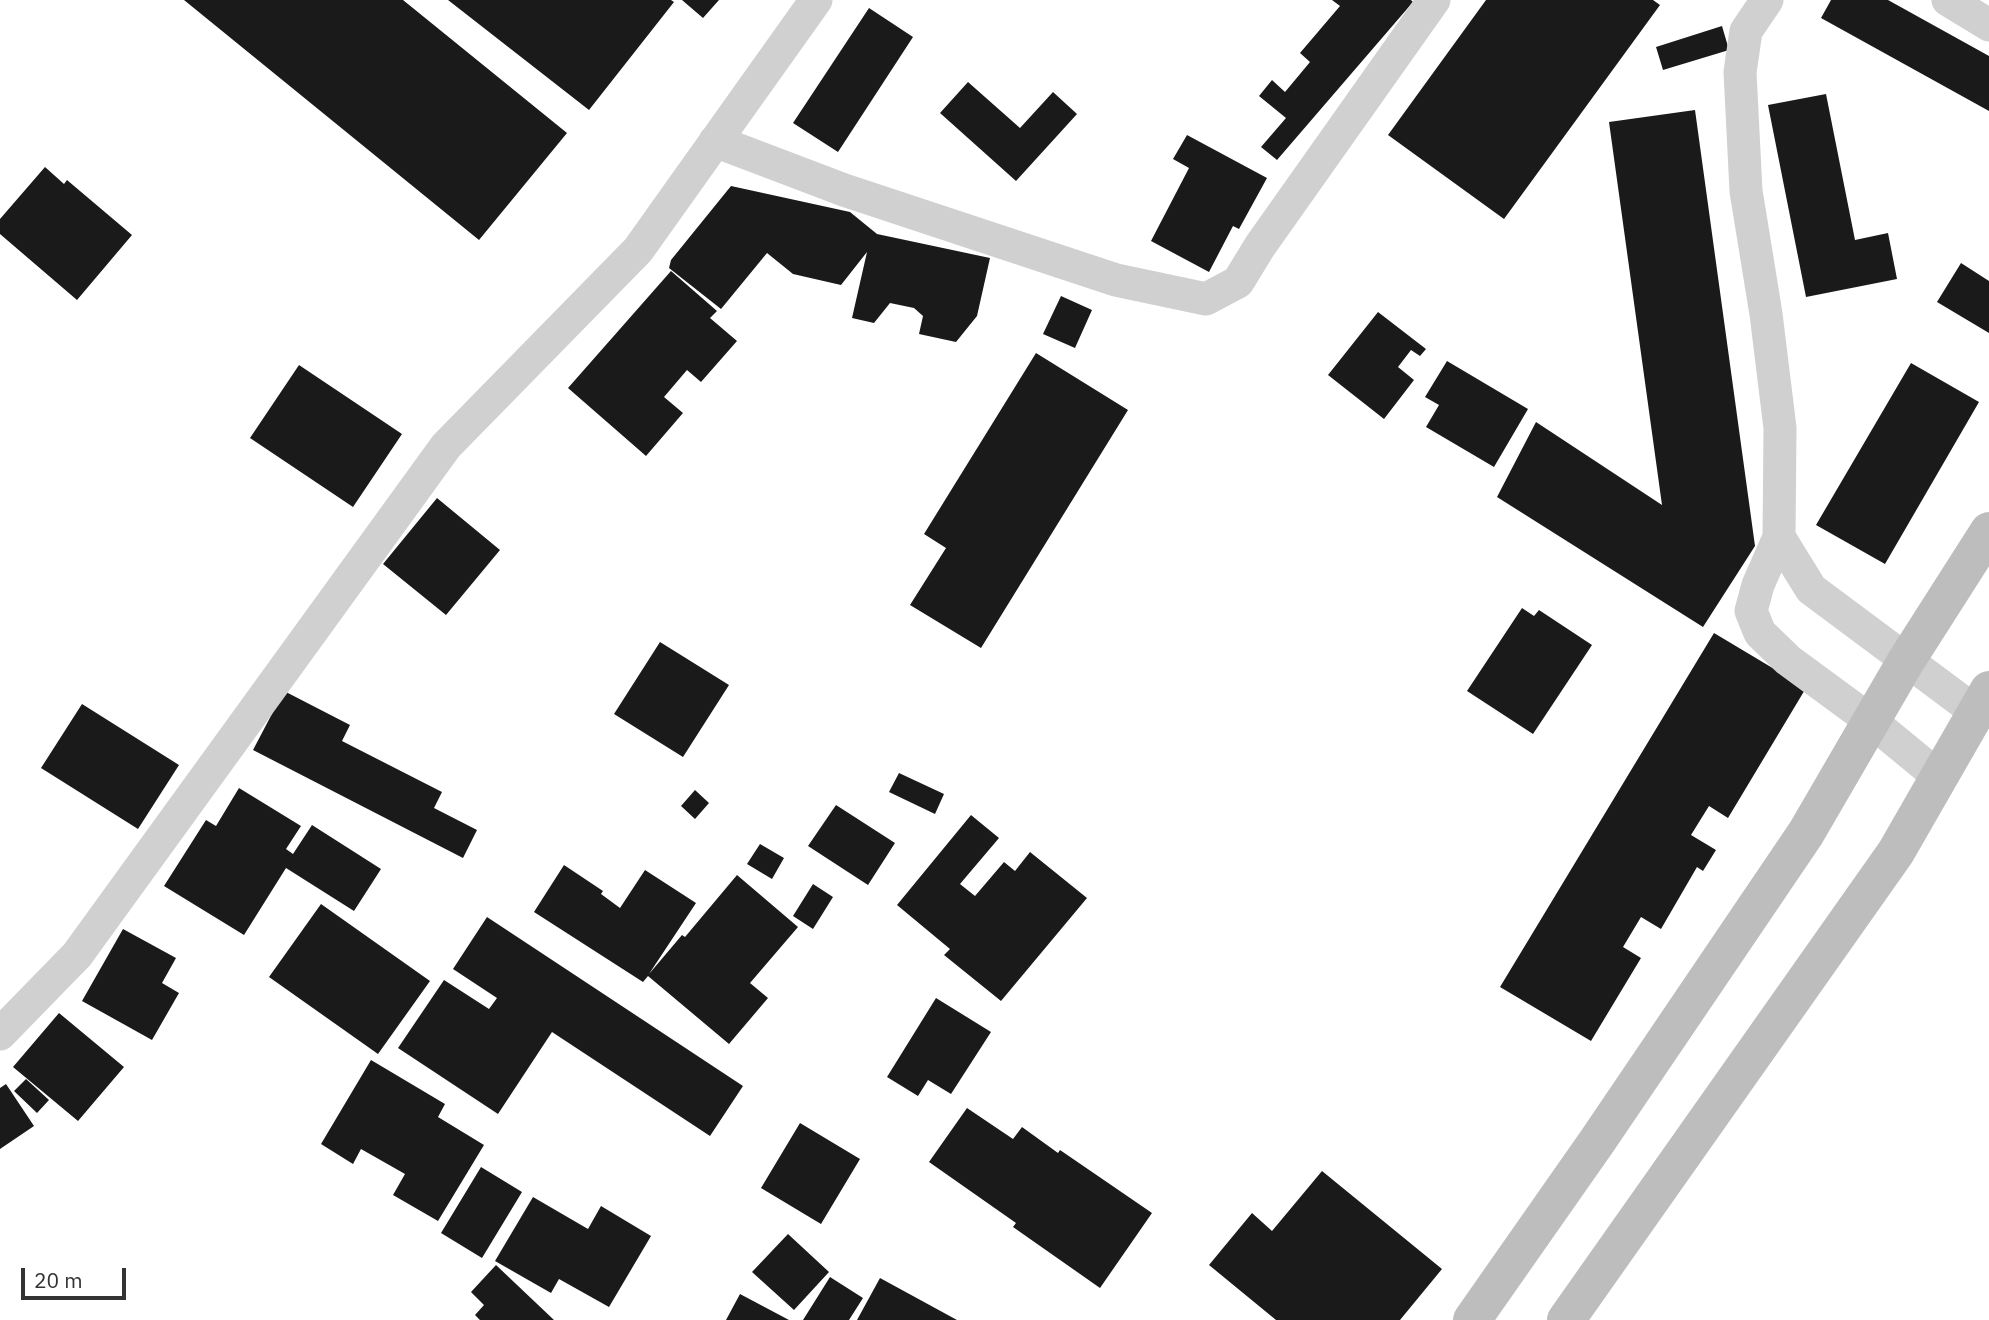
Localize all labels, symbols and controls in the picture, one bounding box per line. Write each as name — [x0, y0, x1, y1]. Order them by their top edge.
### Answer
scale bar — [24, 1254, 130, 1298]
text: 20 m — [34, 1266, 83, 1294]

